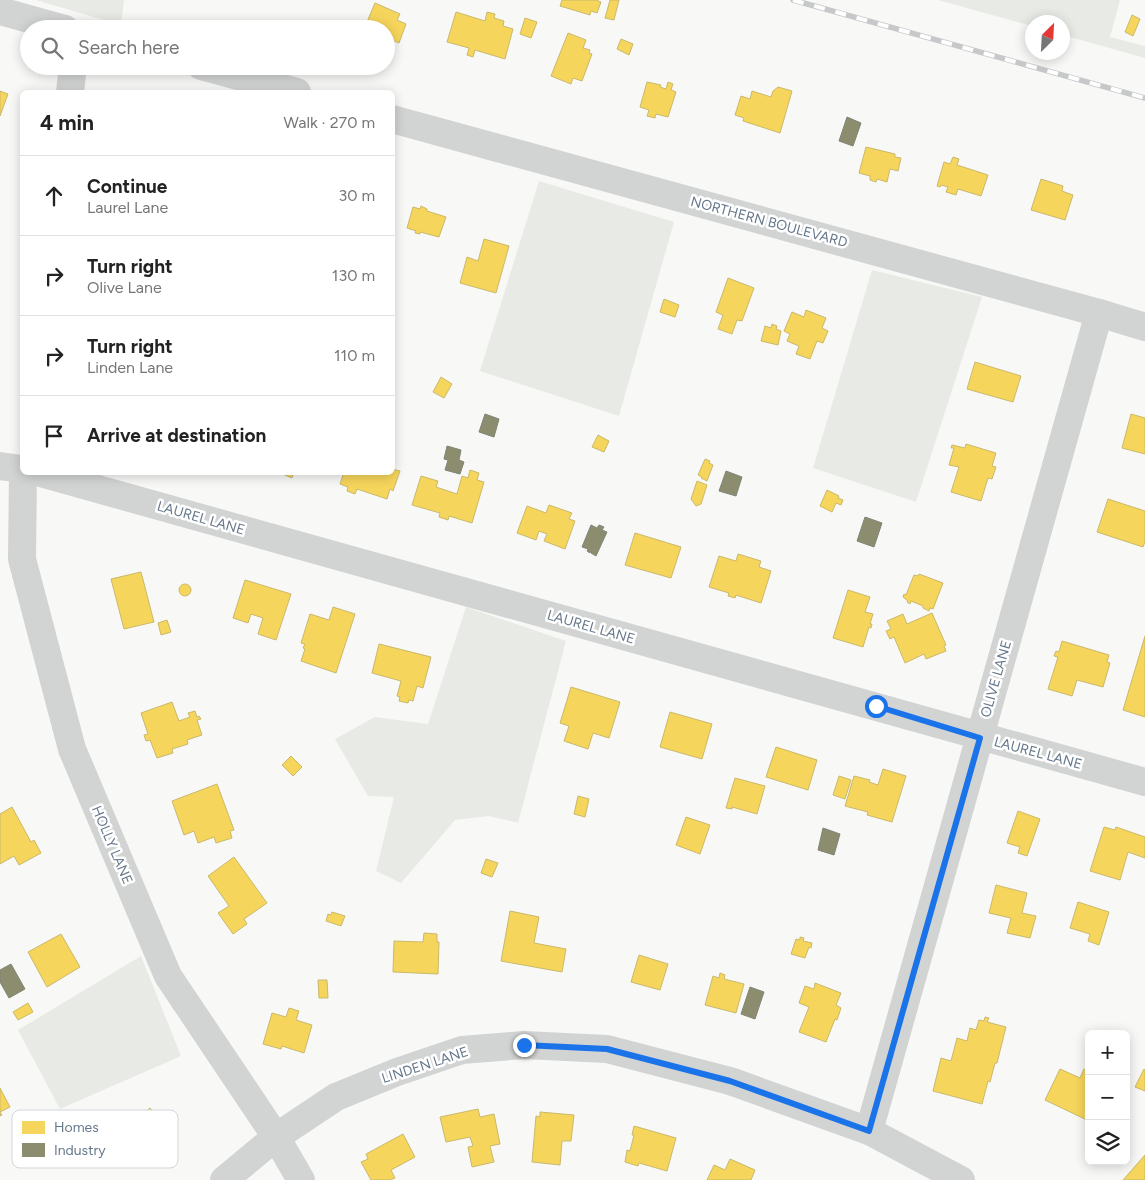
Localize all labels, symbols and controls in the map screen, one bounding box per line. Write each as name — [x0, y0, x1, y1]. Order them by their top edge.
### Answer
north arrow — [1025, 15, 1070, 60]
search box — [20, 20, 395, 75]
icon: search — [38, 34, 66, 62]
text: Search here — [78, 36, 180, 59]
text: 4 min — [40, 110, 94, 135]
text: Walk · 270 m — [284, 113, 375, 132]
text: Continue — [87, 175, 167, 198]
icon: ahead — [40, 182, 68, 210]
text: 30 m — [338, 186, 375, 205]
street label: NORTHERN BOULEVARD — [689, 193, 849, 251]
text: Laurel Lane — [87, 198, 168, 217]
text: Turn right — [87, 255, 173, 278]
icon: right — [40, 262, 68, 290]
text: 130 m — [332, 266, 375, 285]
text: Olive Lane — [87, 278, 162, 297]
text: Turn right — [87, 335, 173, 358]
icon: right — [40, 342, 68, 370]
text: 110 m — [334, 346, 375, 365]
text: Linden Lane — [87, 358, 173, 377]
icon: arrive — [40, 422, 68, 450]
text: Arrive at destination — [87, 424, 266, 447]
street label: LAUREL LANE — [155, 497, 247, 539]
street label: LAUREL LANE — [545, 606, 637, 648]
street label: OLIVE LANE — [977, 639, 1015, 719]
route start — [865, 695, 888, 718]
street label: LAUREL LANE — [992, 733, 1084, 773]
street label: HOLLY LANE — [88, 803, 136, 887]
map controls — [1085, 1030, 1130, 1165]
button: + — [1085, 1030, 1130, 1075]
route end — [513, 1034, 536, 1057]
street label: LINDEN LANE — [380, 1043, 470, 1087]
button: − — [1085, 1075, 1130, 1120]
legend — [12, 1110, 178, 1168]
text: Homes — [54, 1119, 99, 1136]
button: layers — [1085, 1120, 1130, 1165]
text: Industry — [54, 1142, 106, 1159]

